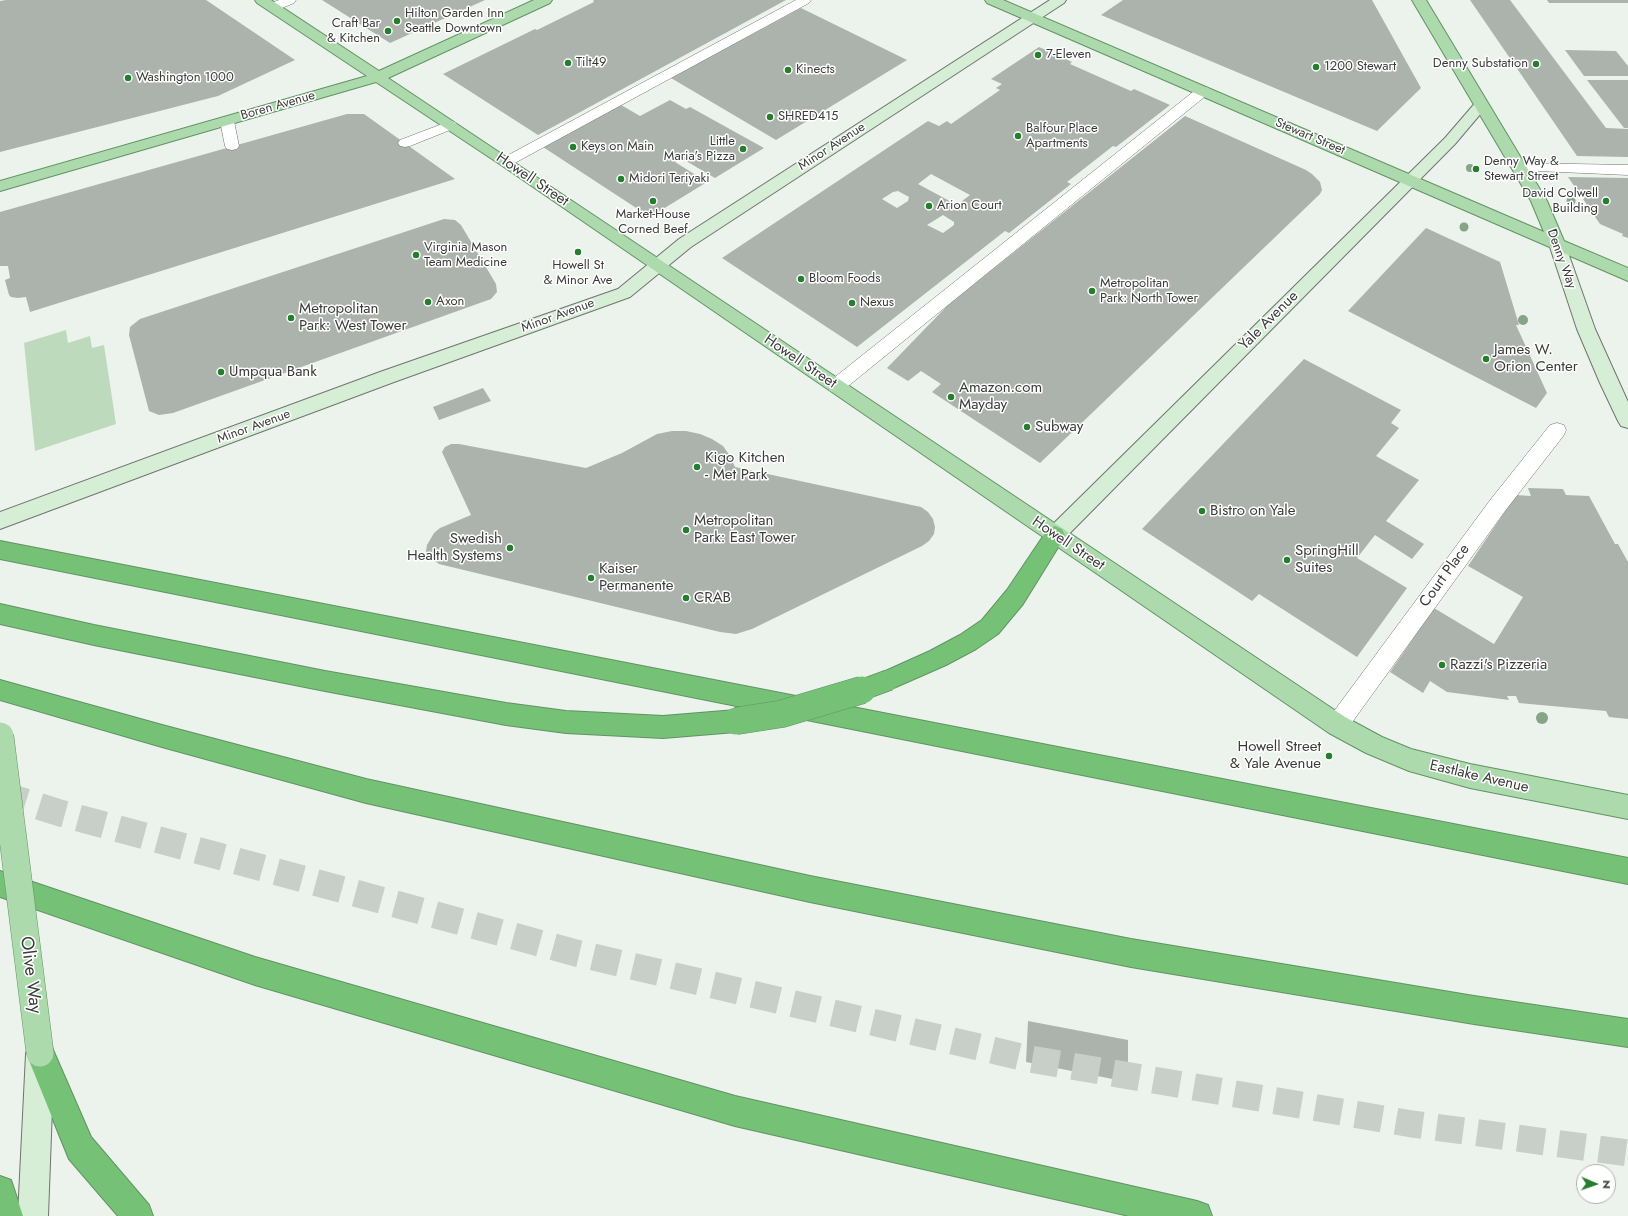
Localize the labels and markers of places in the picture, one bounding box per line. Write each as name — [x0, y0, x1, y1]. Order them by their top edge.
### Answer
place label: Hilton Garden Inn Seattle Downtown — [405, 6, 504, 37]
place label: Craft Bar & Kitchen — [327, 16, 380, 47]
marker: Hilton Garden Inn Seattle Downtown — [392, 16, 402, 26]
marker: Craft Bar & Kitchen — [383, 26, 393, 36]
place label: 7-Eleven — [1046, 47, 1091, 63]
marker: 7-Eleven — [1033, 50, 1043, 60]
place label: Tilt49 — [576, 55, 607, 71]
place label: Denny Substation — [1433, 56, 1528, 72]
marker: Tilt49 — [563, 58, 573, 68]
place label: 1200 Stewart — [1324, 59, 1396, 75]
marker: Denny Substation — [1531, 59, 1541, 69]
place label: Kinects — [796, 62, 835, 78]
marker: 1200 Stewart — [1311, 62, 1321, 72]
marker: Kinects — [783, 65, 793, 75]
place label: Washington 1000 — [136, 70, 234, 86]
marker: Washington 1000 — [123, 73, 133, 83]
place label: SHRED415 — [778, 109, 838, 125]
marker: SHRED415 — [765, 112, 775, 122]
place label: Balfour Place Apartments — [1026, 121, 1098, 152]
marker: Balfour Place Apartments — [1013, 131, 1023, 141]
place label: Little Maria's Pizza — [664, 134, 735, 165]
place label: Keys on Main — [581, 139, 654, 155]
marker: Keys on Main — [568, 142, 578, 152]
marker: Little Maria's Pizza — [738, 144, 748, 154]
place label: Denny Way & Stewart Street — [1484, 154, 1559, 185]
marker: Denny Way & Stewart Street — [1471, 164, 1481, 174]
place label: Midori Teriyaki — [629, 171, 710, 187]
marker: Midori Teriyaki — [616, 174, 626, 184]
place label: David Colwell Building — [1522, 186, 1598, 217]
marker: Market-House Corned Beef — [648, 196, 658, 206]
marker: David Colwell Building — [1601, 196, 1611, 206]
place label: Arion Court — [937, 198, 1002, 214]
marker: Arion Court — [924, 201, 934, 211]
place label: Market-House Corned Beef — [616, 207, 690, 238]
place label: Virginia Mason Team Medicine — [424, 240, 507, 271]
marker: Howell St & Minor Ave — [573, 247, 583, 257]
marker: Virginia Mason Team Medicine — [411, 250, 421, 260]
place label: Howell St & Minor Ave — [543, 258, 613, 289]
place label: Bloom Foods — [809, 271, 880, 287]
marker: Bloom Foods — [796, 274, 806, 284]
place label: Metropolitan Park: North Tower — [1100, 276, 1198, 307]
marker: Metropolitan Park: North Tower — [1087, 286, 1097, 296]
place label: Axon — [436, 294, 464, 310]
place label: Nexus — [860, 295, 894, 311]
marker: Axon — [423, 297, 433, 307]
marker: Nexus — [847, 298, 857, 308]
place label: Metropolitan Park: West Tower — [299, 300, 407, 335]
marker: Metropolitan Park: West Tower — [286, 313, 296, 323]
place label: James W. Orion Center — [1494, 341, 1578, 376]
marker: James W. Orion Center — [1481, 354, 1491, 364]
place label: Umpqua Bank — [229, 363, 317, 381]
marker: Umpqua Bank — [216, 367, 226, 377]
place label: Amazon.com Mayday — [959, 379, 1042, 414]
marker: Amazon.com Mayday — [946, 392, 956, 402]
place label: Subway — [1035, 418, 1083, 436]
marker: Subway — [1022, 422, 1032, 432]
place label: Kigo Kitchen - Met Park — [705, 449, 785, 484]
marker: Kigo Kitchen - Met Park — [692, 462, 702, 472]
place label: Bistro on Yale — [1210, 502, 1295, 520]
marker: Bistro on Yale — [1197, 506, 1207, 516]
place label: Metropolitan Park: East Tower — [694, 512, 796, 547]
marker: Metropolitan Park: East Tower — [681, 525, 691, 535]
place label: Swedish Health Systems — [407, 530, 502, 565]
place label: SpringHill Suites — [1295, 542, 1359, 577]
marker: Swedish Health Systems — [505, 543, 515, 553]
marker: SpringHill Suites — [1282, 555, 1292, 565]
place label: Kaiser Permanente — [599, 560, 673, 595]
marker: Kaiser Permanente — [586, 573, 596, 583]
place label: CRAB — [694, 589, 731, 607]
marker: CRAB — [681, 593, 691, 603]
place label: Razzi's Pizzeria — [1450, 656, 1547, 674]
marker: Razzi's Pizzeria — [1437, 660, 1447, 670]
place label: Howell Street & Yale Avenue — [1230, 738, 1321, 773]
marker: Howell Street & Yale Avenue — [1324, 751, 1334, 761]

